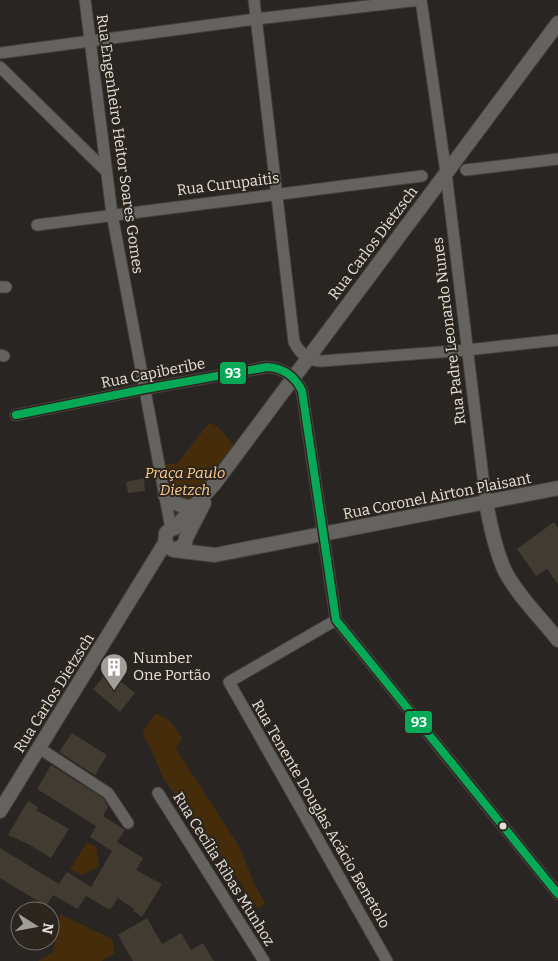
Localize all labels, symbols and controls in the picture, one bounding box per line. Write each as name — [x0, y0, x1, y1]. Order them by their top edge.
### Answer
street label: Rua Engenheiro Heitor Soares Gomes — [93, 13, 147, 275]
street label: Rua Curupaitis — [176, 169, 280, 199]
street label: Rua Carlos Dietzsch — [325, 182, 422, 303]
street label: Rua Padre Leonardo Nunes — [429, 236, 469, 426]
street label: Rua Capiberibe — [99, 354, 207, 392]
line badge: 93 — [219, 361, 247, 385]
text: 93 — [225, 365, 241, 382]
park label: Praça Paulo Dietzch — [145, 464, 225, 499]
street label: Rua Coronel Airton Plaisant — [341, 469, 533, 523]
street label: Rua Carlos Dietzsch — [10, 630, 98, 756]
place label: Number One Portão — [133, 649, 211, 684]
building icon: Number One Portão — [99, 652, 129, 691]
street label: Rua Tenente Douglas Acácio Benetolo — [248, 696, 394, 932]
line badge: 93 — [404, 710, 433, 734]
text: 93 — [411, 714, 427, 731]
street label: Rua Cecília Ribas Munhoz — [169, 789, 279, 949]
unlabelled marker — [498, 821, 508, 831]
north arrow — [10, 901, 60, 951]
text: N — [38, 921, 57, 935]

